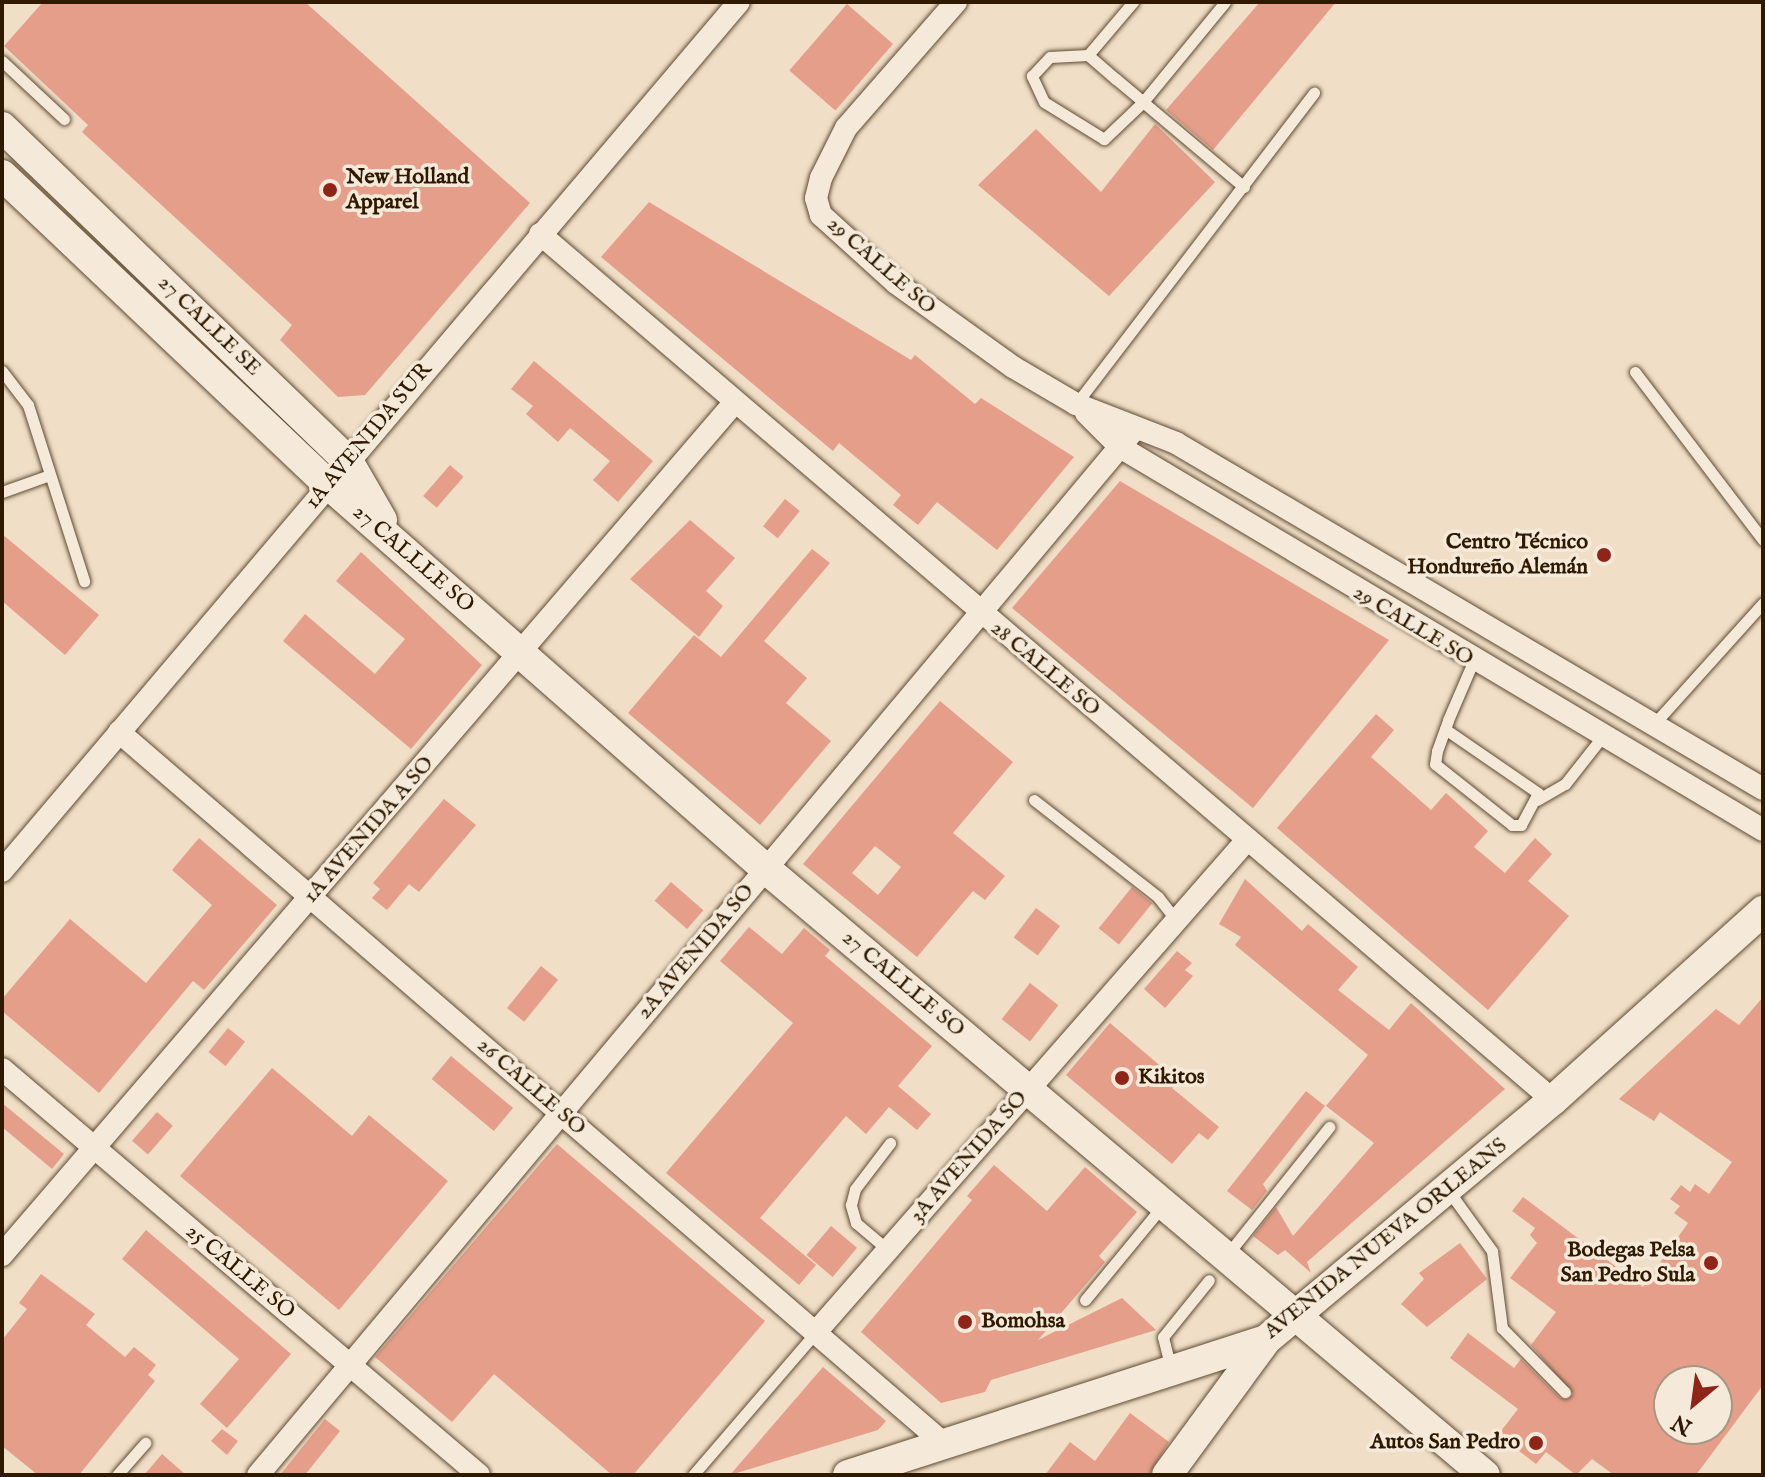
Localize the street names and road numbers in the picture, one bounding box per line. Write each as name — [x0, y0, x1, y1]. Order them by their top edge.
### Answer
street label: 29 CALLE SO — [821, 211, 941, 321]
street label: 27 CALLE SE — [152, 270, 266, 382]
street label: 1A AVENIDA SUR — [300, 357, 438, 515]
street label: 27 CALLLE SO — [347, 499, 479, 619]
street label: 29 CALLE SO — [1348, 580, 1478, 672]
street label: 28 CALLE SO — [985, 615, 1105, 723]
street label: 1A AVENIDA A SO — [298, 751, 440, 909]
street label: 2A AVENIDA SO — [632, 879, 760, 1025]
street label: 27 CALLLE SO — [836, 925, 970, 1043]
street label: 26 CALLE SO — [471, 1033, 591, 1141]
street label: 3A AVENIDA SO — [904, 1086, 1034, 1228]
street label: AVENIDA NUEVA ORLEANS — [1259, 1133, 1513, 1345]
street label: 25 CALLE SO — [180, 1219, 300, 1325]

